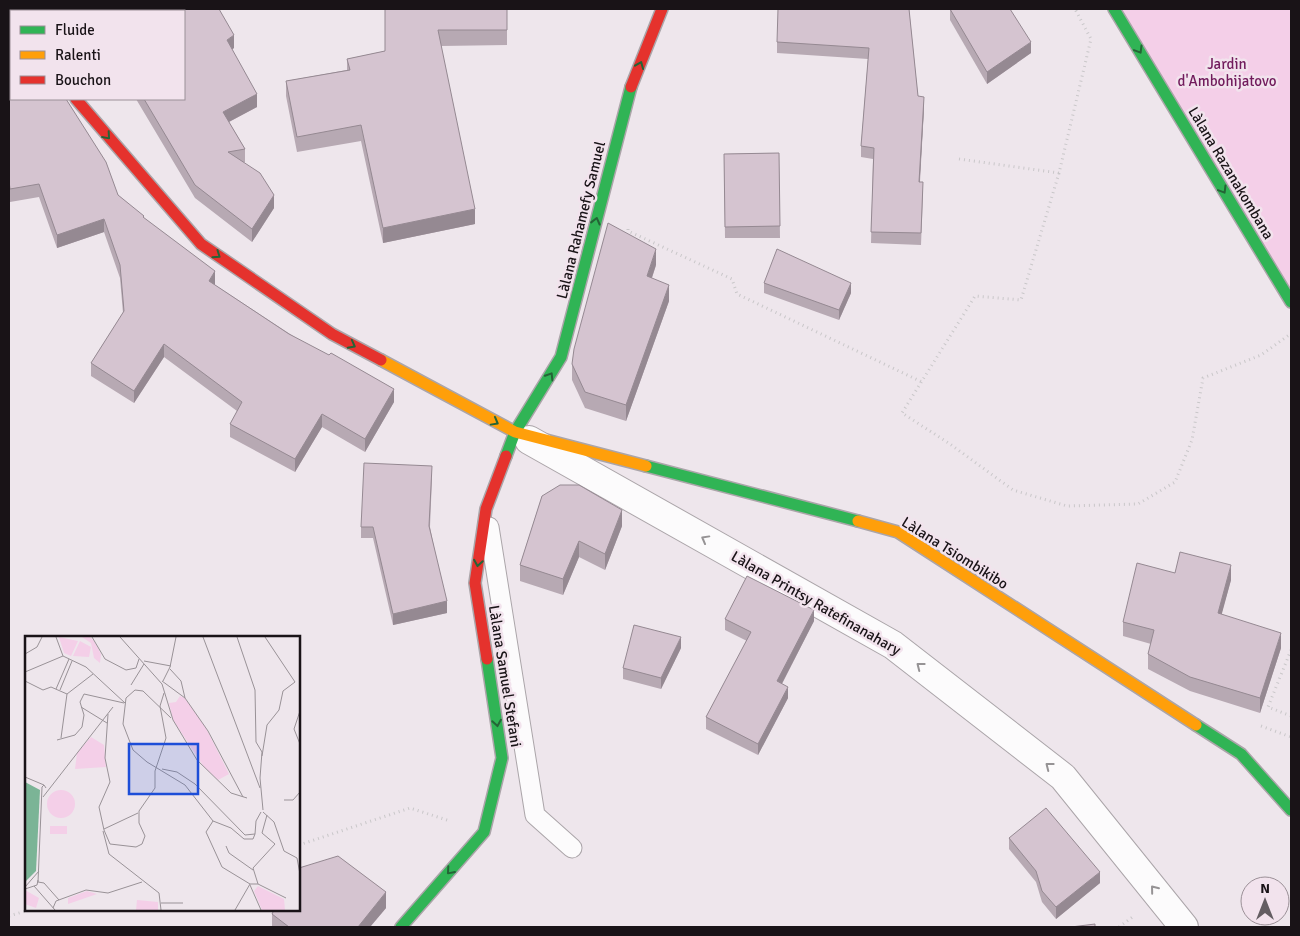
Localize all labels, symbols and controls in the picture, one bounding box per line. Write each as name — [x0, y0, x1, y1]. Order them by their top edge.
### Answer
legend — [10, 10, 185, 100]
text: Fluide — [55, 21, 95, 39]
one-way arrow — [1133, 45, 1143, 54]
text: Ralenti — [55, 46, 101, 64]
park label: Jardin d'Ambohijatovo — [1178, 55, 1277, 90]
one-way arrow — [633, 61, 644, 70]
text: Bouchon — [55, 71, 111, 89]
street label: Làlana Razanakombana — [1184, 104, 1278, 242]
one-way arrow — [101, 130, 110, 139]
street label: Làlana Rahamefy Samuel — [553, 139, 609, 301]
one-way arrow — [1217, 184, 1227, 193]
one-way arrow — [590, 217, 601, 226]
one-way arrow — [211, 249, 220, 258]
one-way arrow — [347, 339, 356, 349]
one-way arrow — [543, 372, 553, 381]
one-way arrow — [490, 416, 499, 426]
street label: Làlana Tsiombikibo — [898, 513, 1012, 593]
one-way arrow — [702, 536, 711, 546]
street label: Làlana Printsy Ratefinanahary — [728, 547, 904, 659]
one-way arrow — [474, 559, 484, 567]
street label: Làlana Samuel Stefani — [485, 604, 525, 748]
inset map — [25, 636, 300, 911]
one-way arrow — [917, 664, 926, 672]
one-way arrow — [492, 719, 502, 728]
one-way arrow — [1046, 763, 1055, 771]
one-way arrow — [447, 865, 456, 874]
north arrow — [1240, 876, 1290, 926]
text: N — [1260, 880, 1270, 897]
one-way arrow — [1151, 886, 1159, 895]

